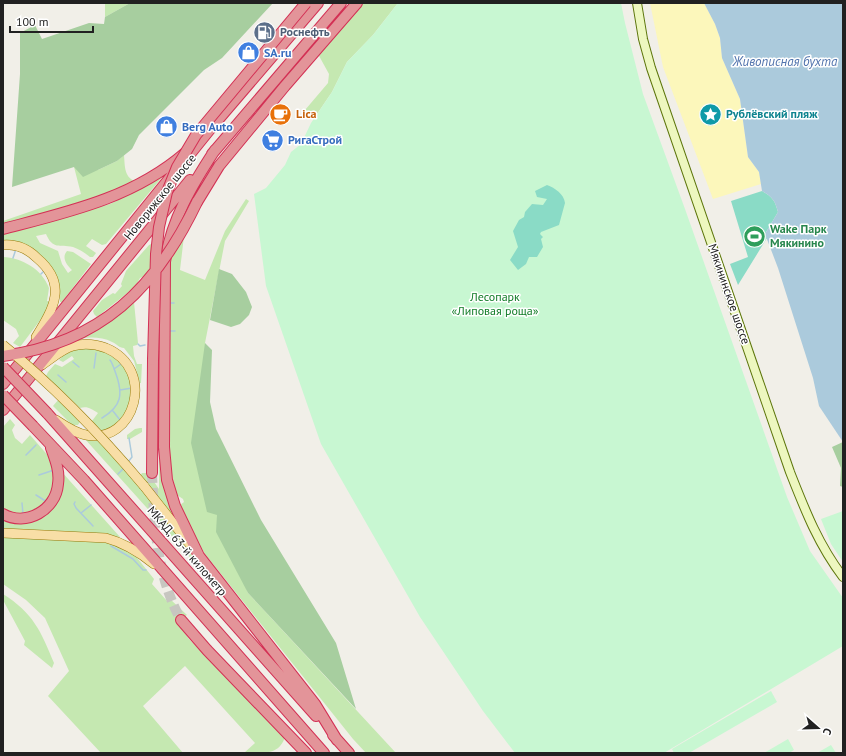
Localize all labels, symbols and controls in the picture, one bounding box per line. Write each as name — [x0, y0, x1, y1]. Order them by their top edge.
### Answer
scale bar — [10, 8, 93, 34]
text: 100 m — [16, 14, 49, 29]
fuel station icon: Роснефть — [251, 19, 277, 45]
place label: Роснефть — [280, 24, 330, 39]
shop icon: SA.ru — [235, 40, 261, 66]
place label: SA.ru — [264, 45, 291, 60]
water label: Живописная бухта — [732, 53, 838, 70]
cafe icon: Lica — [267, 101, 293, 127]
place icon: Рублёвский пляж — [698, 101, 724, 127]
place label: Lica — [296, 106, 317, 121]
place label: Рублёвский пляж — [726, 106, 818, 121]
shop icon: Berg Auto — [153, 114, 179, 140]
place label: Berg Auto — [182, 119, 233, 134]
supermarket icon: РигаСтрой — [260, 127, 286, 153]
place label: РигаСтрой — [288, 132, 342, 147]
street label: Новорижское шоссе — [120, 151, 199, 243]
place label: Wake Парк Мякинино — [770, 221, 827, 250]
sports icon: Wake Парк Мякинино — [741, 223, 767, 249]
street label: Мякининское шоссе — [705, 242, 754, 346]
park label: Лесопарк «Липовая роща» — [451, 289, 539, 318]
street label: МКАД, 63-й километр — [144, 503, 230, 599]
north arrow — [798, 708, 838, 748]
text: С — [820, 726, 835, 737]

